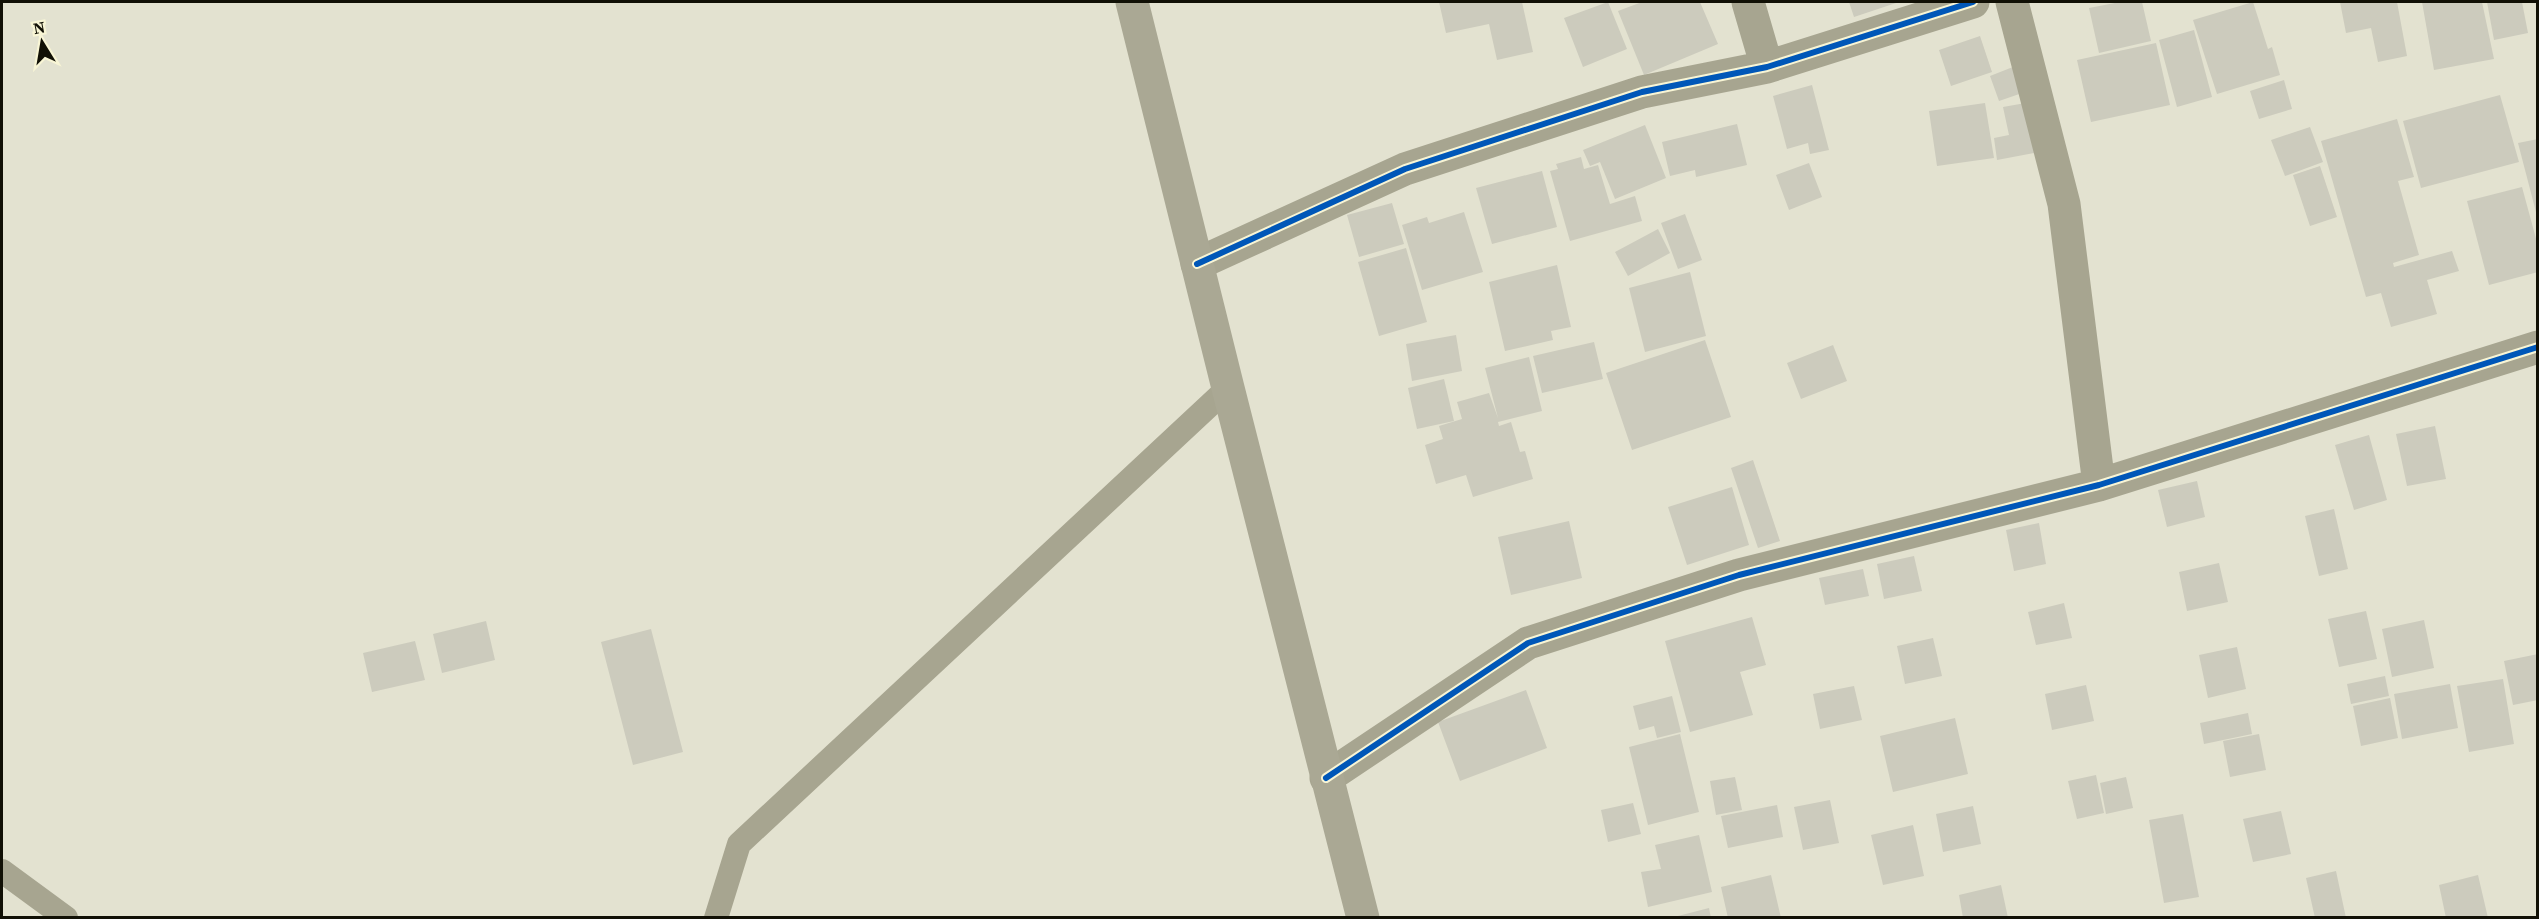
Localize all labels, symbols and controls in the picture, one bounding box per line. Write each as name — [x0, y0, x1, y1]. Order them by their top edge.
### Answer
north arrow — [12, 12, 72, 72]
text: N — [31, 15, 47, 39]

